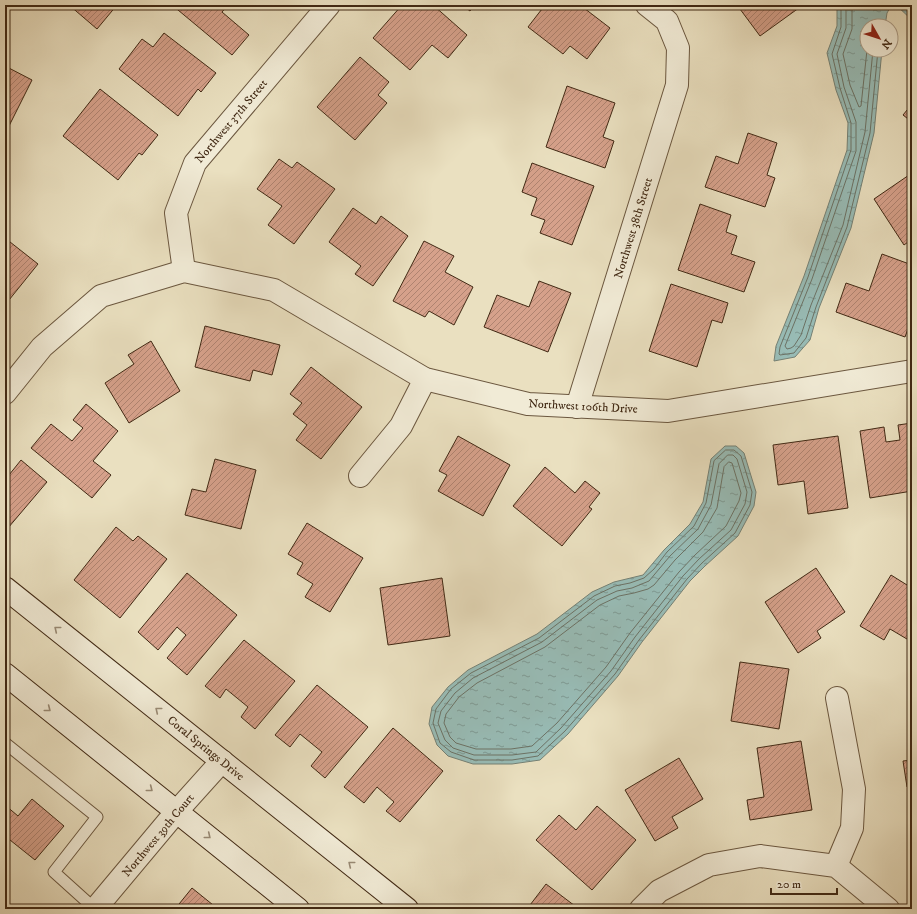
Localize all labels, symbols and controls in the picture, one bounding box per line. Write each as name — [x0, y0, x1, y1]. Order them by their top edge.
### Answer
north arrow — [859, 18, 899, 58]
text: N — [878, 36, 894, 52]
street label: Northwest 37th Street — [192, 76, 271, 166]
street label: Northwest 38th Street — [611, 176, 656, 280]
street label: Northwest 106th Drive — [528, 396, 638, 417]
one-way arrow — [54, 627, 61, 634]
one-way arrow — [44, 704, 51, 711]
one-way arrow — [156, 708, 163, 715]
street label: Coral Springs Drive — [164, 713, 247, 784]
one-way arrow — [146, 785, 153, 792]
street label: Northwest 39th Court — [119, 791, 198, 880]
one-way arrow — [203, 831, 210, 838]
one-way arrow — [348, 862, 355, 869]
scale bar — [771, 870, 837, 896]
text: 20 m — [777, 877, 801, 892]

